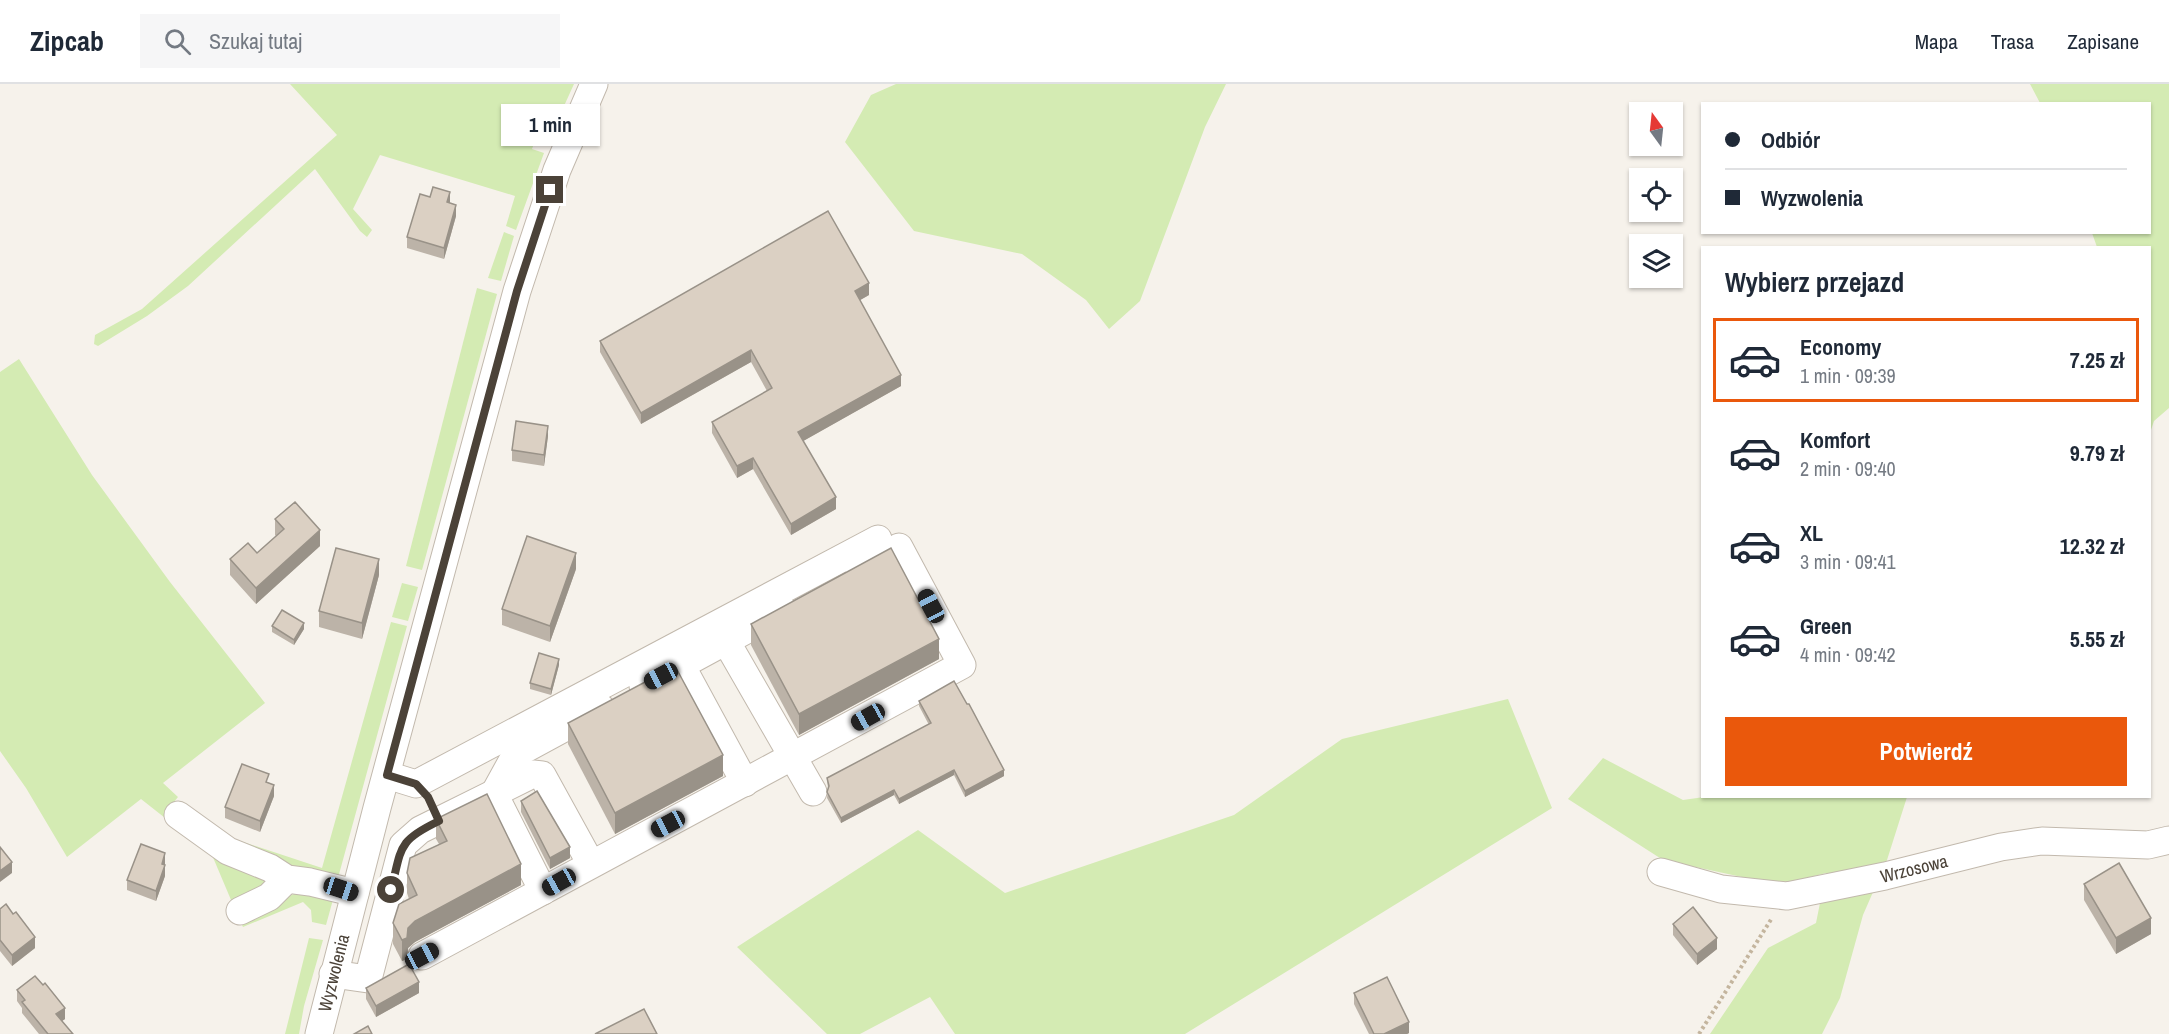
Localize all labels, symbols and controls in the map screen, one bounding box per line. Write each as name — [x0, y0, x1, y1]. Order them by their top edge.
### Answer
search box — [140, 14, 560, 68]
text: Zipcab — [30, 22, 104, 60]
icon: search — [161, 25, 194, 58]
text: Szukaj tutaj — [209, 26, 302, 56]
text: Mapa — [1915, 27, 1958, 56]
text: Trasa — [1991, 27, 2034, 56]
text: Zapisane — [2067, 27, 2139, 56]
north arrow — [1629, 102, 1683, 156]
map controls — [1629, 102, 1683, 288]
callout: 1 min — [500, 103, 600, 145]
text: 1 min — [529, 111, 572, 138]
text: Odbiór — [1761, 125, 1820, 155]
button: locate — [1629, 168, 1683, 222]
route end — [536, 176, 563, 203]
text: Wyzwolenia — [1761, 183, 1863, 213]
button: layers — [1629, 234, 1683, 288]
text: Wybierz przejazd — [1725, 264, 1904, 300]
text: Economy — [1800, 332, 1881, 362]
icon: car — [1728, 333, 1782, 387]
text: 7.25 zł — [2070, 345, 2124, 375]
text: 1 min · 09:39 — [1800, 362, 1896, 389]
text: Komfort — [1800, 425, 1870, 455]
icon: car — [1728, 426, 1782, 480]
text: 9.79 zł — [2070, 438, 2124, 468]
text: 2 min · 09:40 — [1800, 455, 1896, 482]
text: XL — [1800, 518, 1823, 548]
icon: car — [1728, 519, 1782, 573]
text: 12.32 zł — [2060, 531, 2124, 561]
text: 3 min · 09:41 — [1800, 548, 1896, 575]
car — [915, 586, 947, 626]
text: Green — [1800, 611, 1852, 641]
icon: car — [1728, 612, 1782, 666]
text: 5.55 zł — [2070, 624, 2124, 654]
text: 4 min · 09:42 — [1800, 641, 1896, 668]
car — [641, 660, 681, 692]
car — [848, 700, 888, 734]
button: Potwierdź — [1725, 717, 2127, 786]
car — [648, 808, 688, 840]
street label: Wrzosowa — [1878, 848, 1950, 889]
car — [539, 865, 579, 899]
car — [321, 875, 361, 903]
route start — [377, 876, 404, 903]
street label: Wyzwolenia — [312, 931, 355, 1014]
car — [402, 940, 442, 972]

